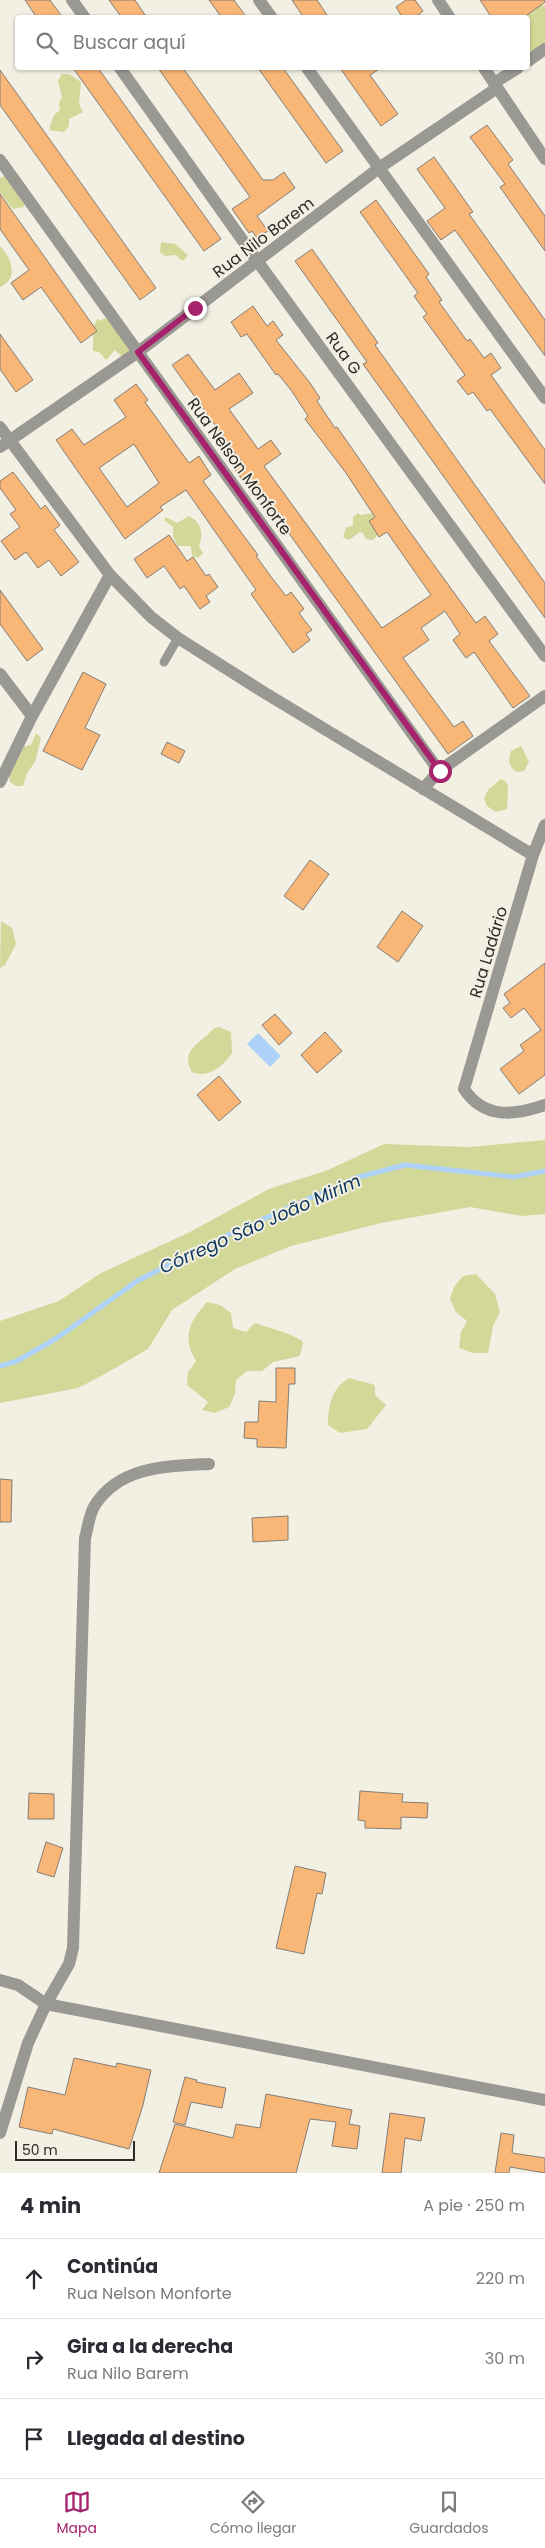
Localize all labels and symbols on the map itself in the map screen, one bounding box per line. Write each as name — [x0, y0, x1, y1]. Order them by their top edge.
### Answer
street label: Rua Nilo Barem — [208, 192, 319, 283]
route end — [184, 297, 207, 320]
street label: Rua G — [320, 327, 367, 379]
street label: Rua Nelson Monforte — [182, 393, 297, 540]
route start — [429, 760, 452, 783]
street label: Rua Ladário — [464, 904, 513, 1001]
water label: Córrego São João Mirim — [155, 1168, 365, 1279]
scale bar — [15, 2138, 135, 2161]

